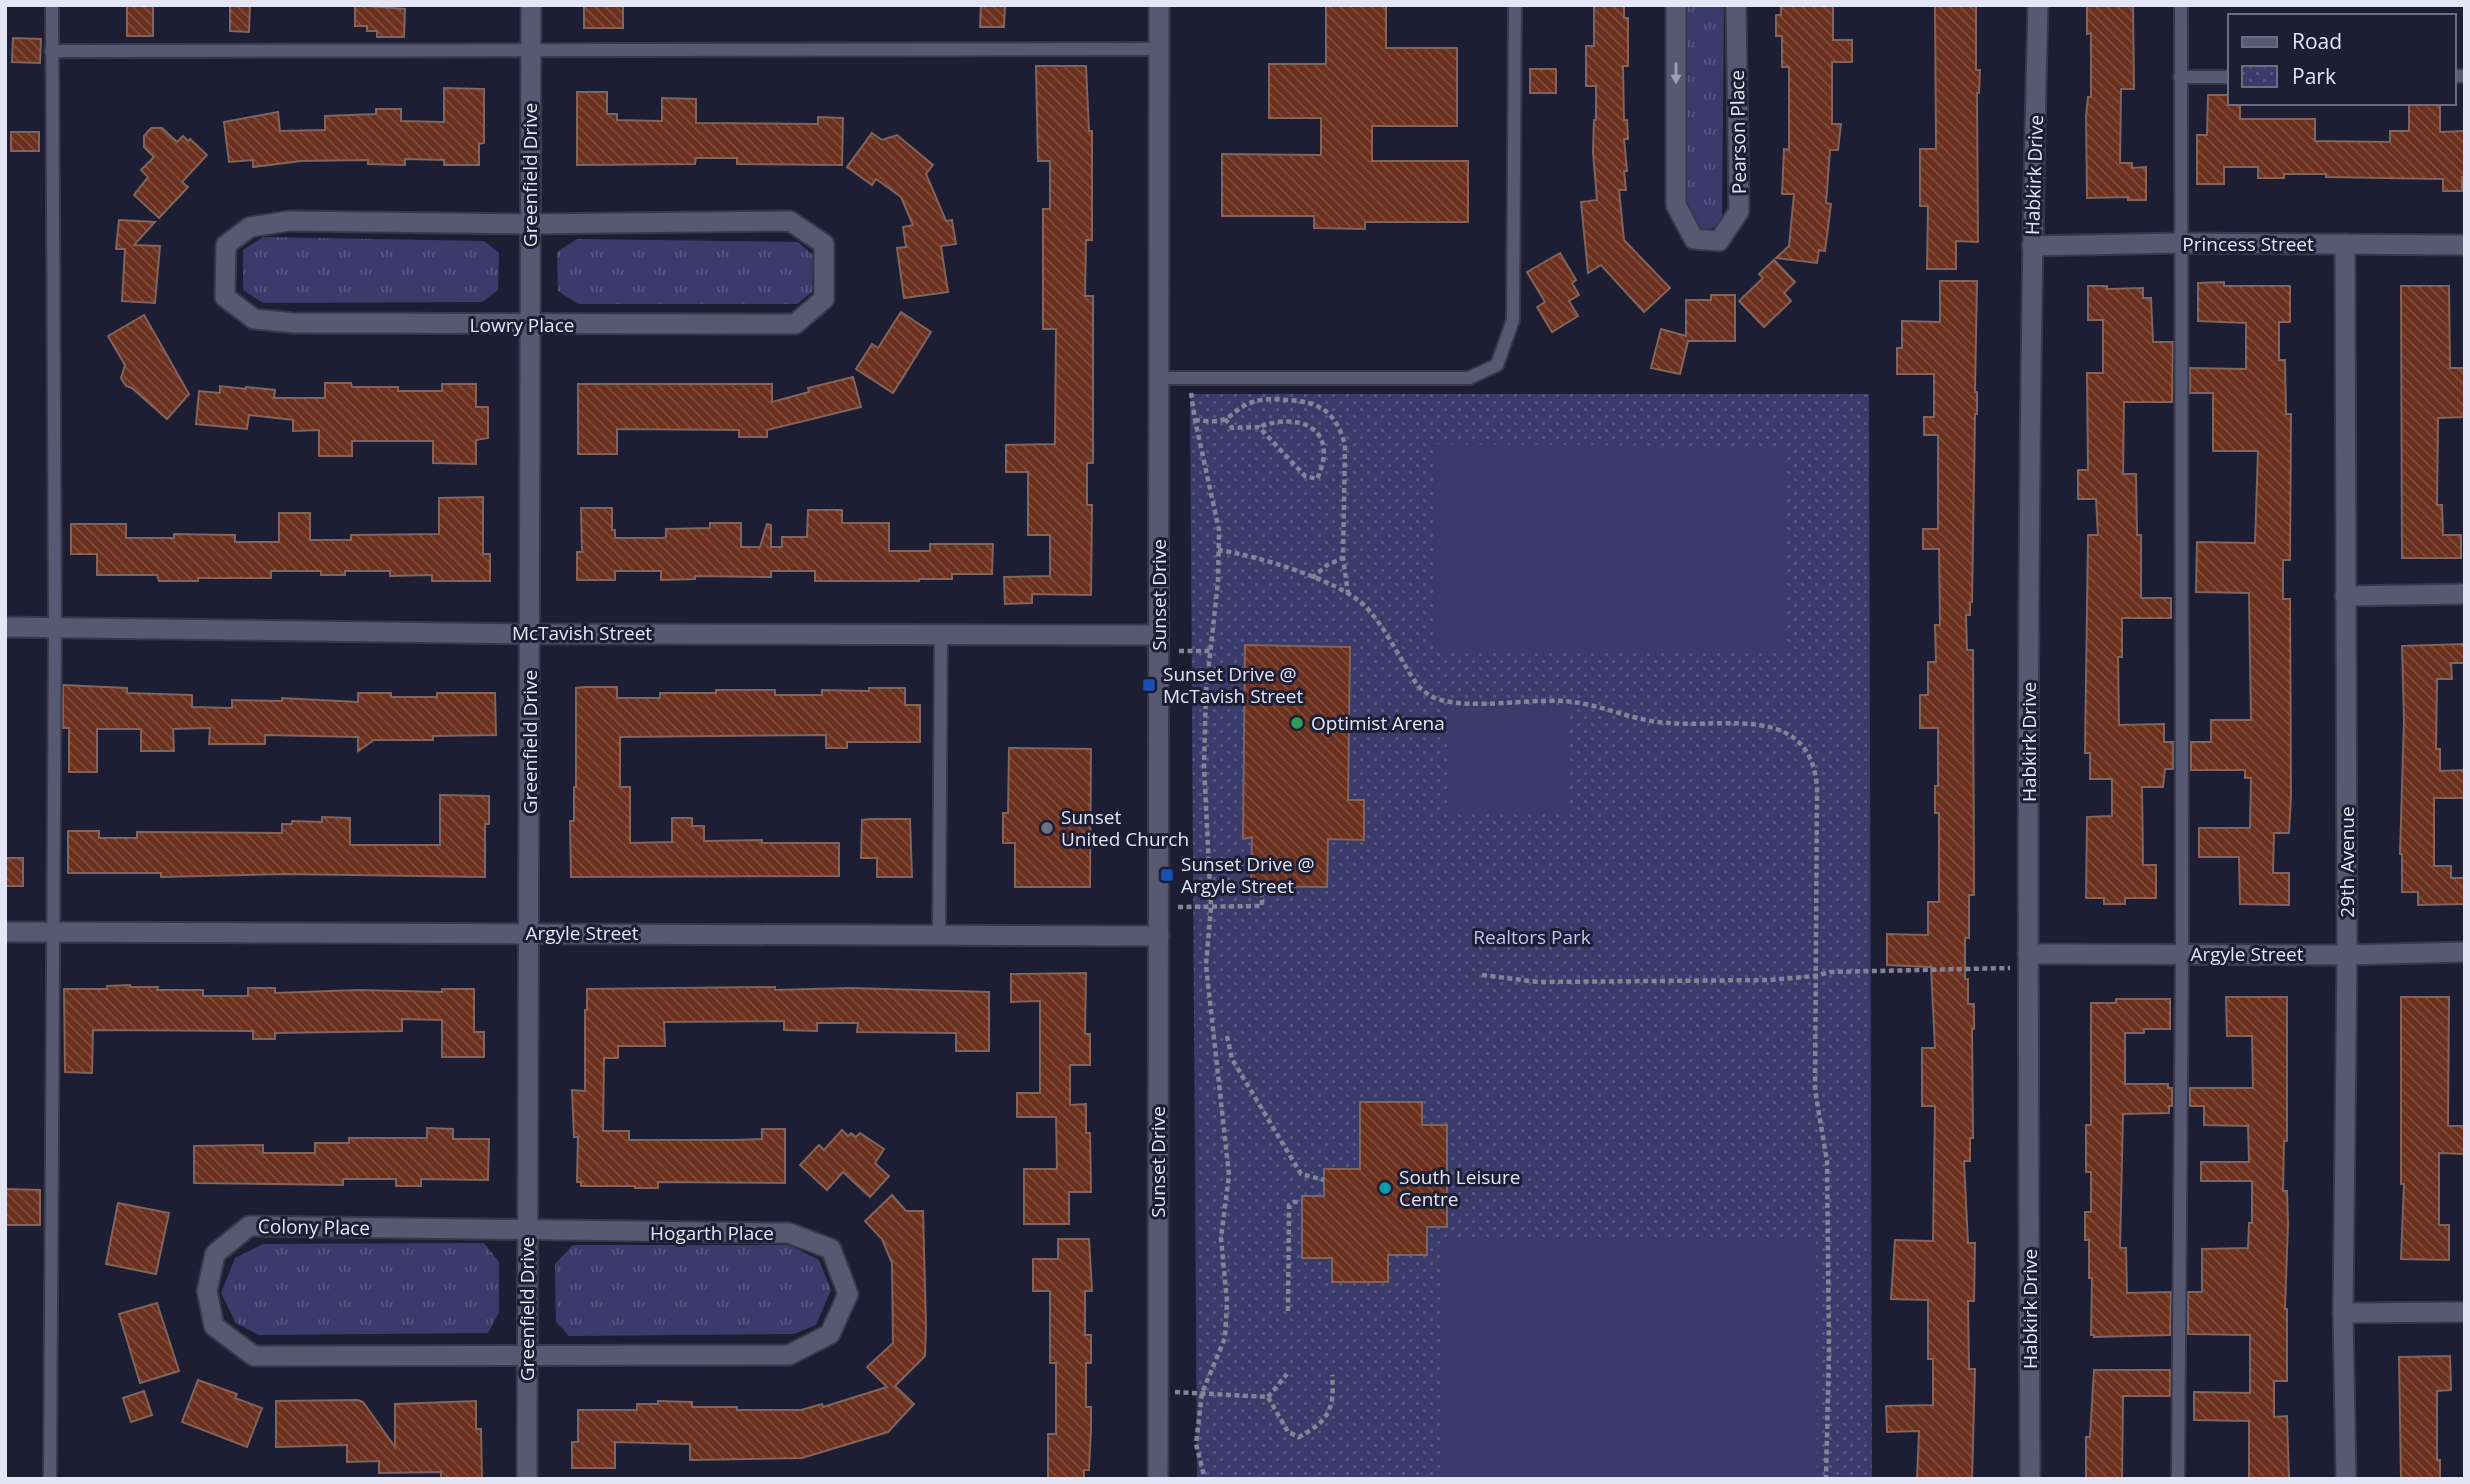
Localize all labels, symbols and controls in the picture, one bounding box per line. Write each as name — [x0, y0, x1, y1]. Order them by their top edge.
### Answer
legend — [2228, 14, 2456, 105]
text: Road — [2292, 27, 2342, 55]
text: Park — [2292, 62, 2336, 90]
one-way arrow — [1670, 63, 1682, 85]
street label: Pearson Place — [1724, 70, 1752, 194]
street label: Greenfield Drive — [517, 103, 543, 247]
street label: Habkirk Drive — [2019, 114, 2049, 236]
street label: Princess Street — [2182, 231, 2314, 257]
street label: Lowry Place — [470, 312, 574, 338]
street label: Sunset Drive — [1146, 539, 1172, 651]
street label: McTavish Street — [512, 620, 652, 646]
place label: Sunset Drive @ McTavish Street — [1163, 661, 1303, 709]
street label: Greenfield Drive — [517, 670, 543, 814]
marker: Sunset Drive @ McTavish Street — [1141, 677, 1157, 693]
street label: Habkirk Drive — [2016, 682, 2042, 802]
place label: Optimist Arena — [1311, 710, 1445, 736]
marker: Optimist Arena — [1289, 715, 1305, 731]
place label: Sunset United Church — [1061, 804, 1189, 852]
street label: 29th Avenue — [2334, 806, 2360, 918]
marker: Sunset United Church — [1039, 820, 1055, 836]
place label: Sunset Drive @ Argyle Street — [1181, 851, 1315, 899]
marker: Sunset Drive @ Argyle Street — [1159, 867, 1175, 883]
street label: Argyle Street — [525, 920, 639, 946]
park label: Realtors Park — [1473, 924, 1591, 950]
street label: Argyle Street — [2190, 941, 2304, 967]
street label: Sunset Drive — [1145, 1106, 1171, 1218]
place label: South Leisure Centre — [1399, 1164, 1520, 1212]
marker: South Leisure Centre — [1377, 1180, 1393, 1196]
street label: Colony Place — [258, 1213, 370, 1241]
street label: Hogarth Place — [650, 1220, 774, 1246]
street label: Greenfield Drive — [514, 1237, 540, 1381]
street label: Habkirk Drive — [2017, 1249, 2043, 1369]

